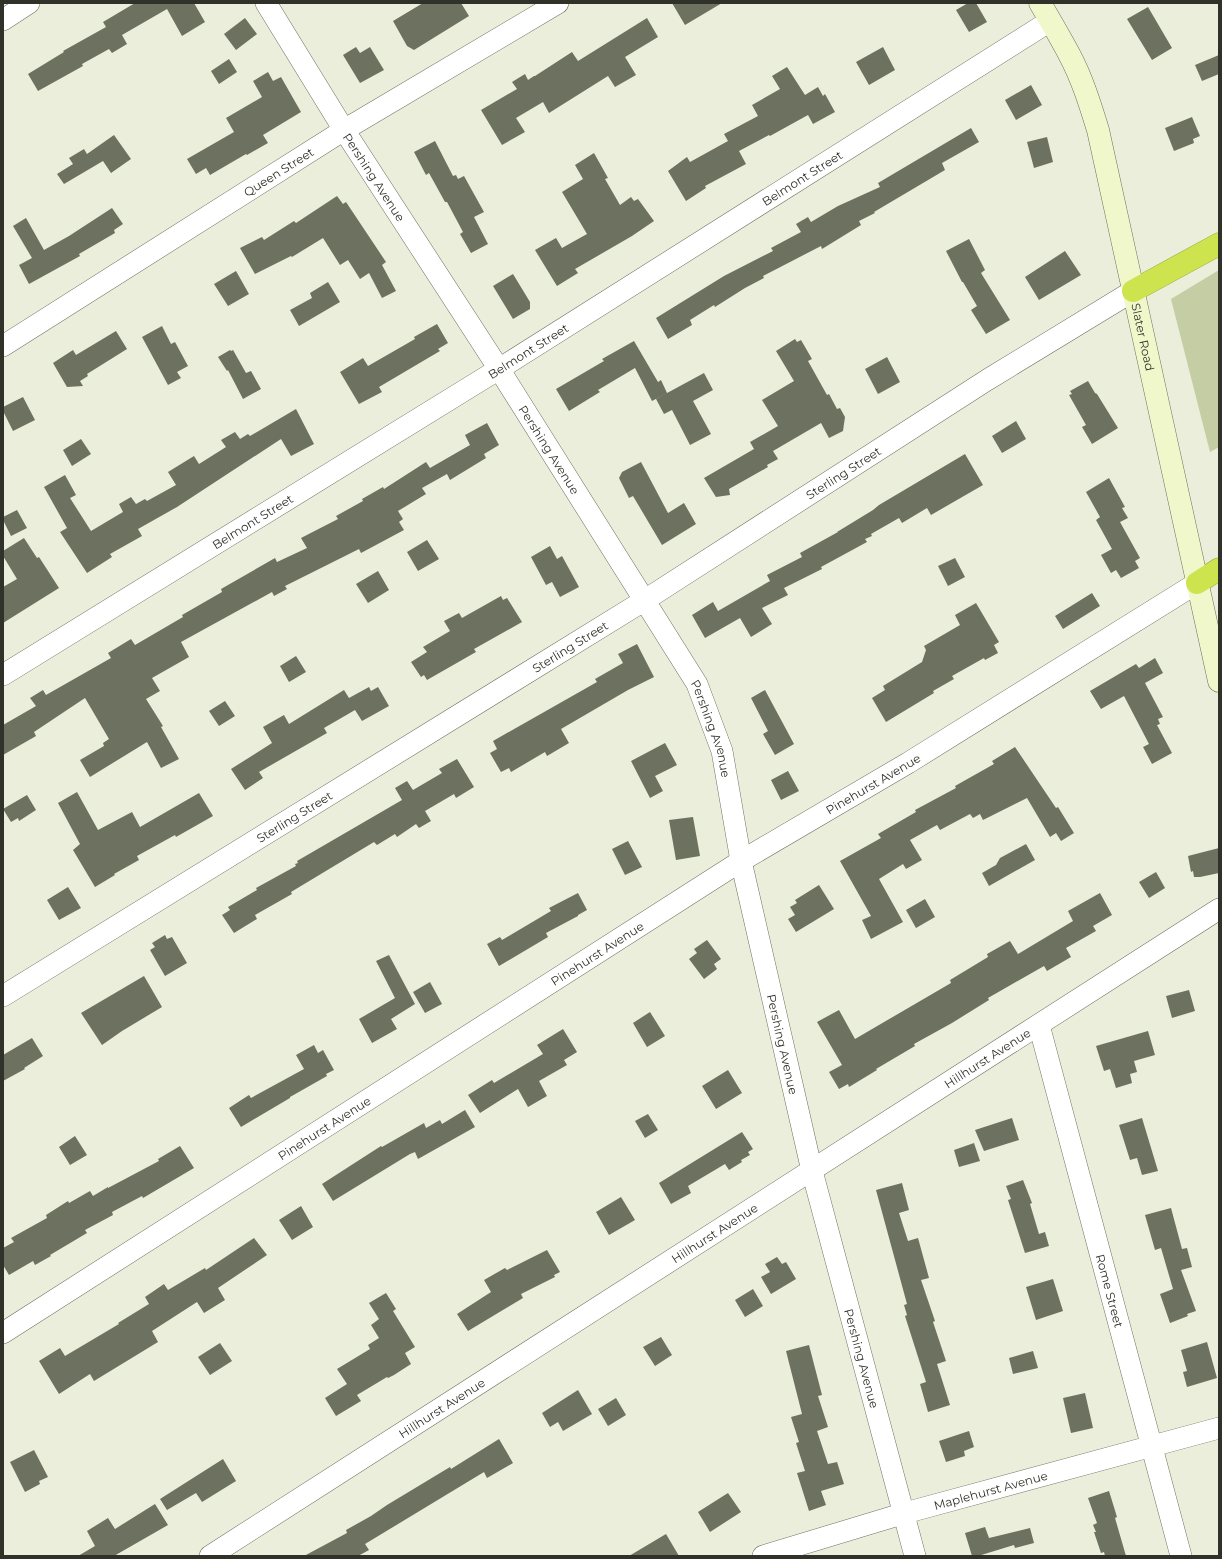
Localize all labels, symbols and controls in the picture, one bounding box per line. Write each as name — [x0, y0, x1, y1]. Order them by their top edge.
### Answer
street label: Pershing Avenue — [340, 130, 409, 224]
street label: Queen Street — [240, 144, 316, 199]
street label: Belmont Street — [759, 147, 845, 209]
street label: Slater Road — [1129, 302, 1158, 372]
street label: Belmont Street — [485, 320, 571, 382]
street label: Pershing Avenue — [516, 402, 583, 497]
street label: Sterling Street — [803, 443, 884, 502]
street label: Belmont Street — [209, 490, 296, 552]
street label: Sterling Street — [529, 617, 611, 675]
street label: Pershing Avenue — [688, 676, 734, 779]
street label: Pinehurst Avenue — [823, 750, 923, 817]
street label: Sterling Street — [253, 787, 335, 845]
street label: Pinehurst Avenue — [548, 918, 646, 988]
street label: Pershing Avenue — [764, 992, 802, 1096]
street label: Hillhurst Avenue — [941, 1025, 1033, 1091]
street label: Pinehurst Avenue — [275, 1092, 373, 1163]
street label: Hillhurst Avenue — [668, 1199, 760, 1266]
street label: Rome Street — [1093, 1252, 1127, 1329]
street label: Pershing Avenue — [842, 1307, 883, 1410]
street label: Hillhurst Avenue — [395, 1374, 488, 1441]
street label: Maplehurst Avenue — [932, 1467, 1049, 1512]

